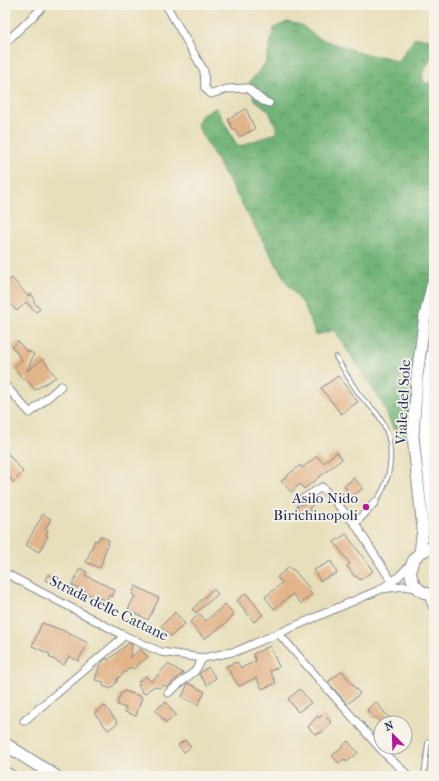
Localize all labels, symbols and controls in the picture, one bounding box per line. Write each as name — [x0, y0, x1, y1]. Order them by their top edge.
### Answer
street label: Viale del Sole — [392, 358, 414, 446]
place label: Asilo Nido Birichinopoli — [273, 489, 359, 524]
marker: Asilo Nido Birichinopoli — [361, 502, 371, 512]
street label: Strada delle Cattane — [47, 571, 172, 645]
north arrow — [373, 715, 413, 755]
text: N — [383, 718, 396, 734]

